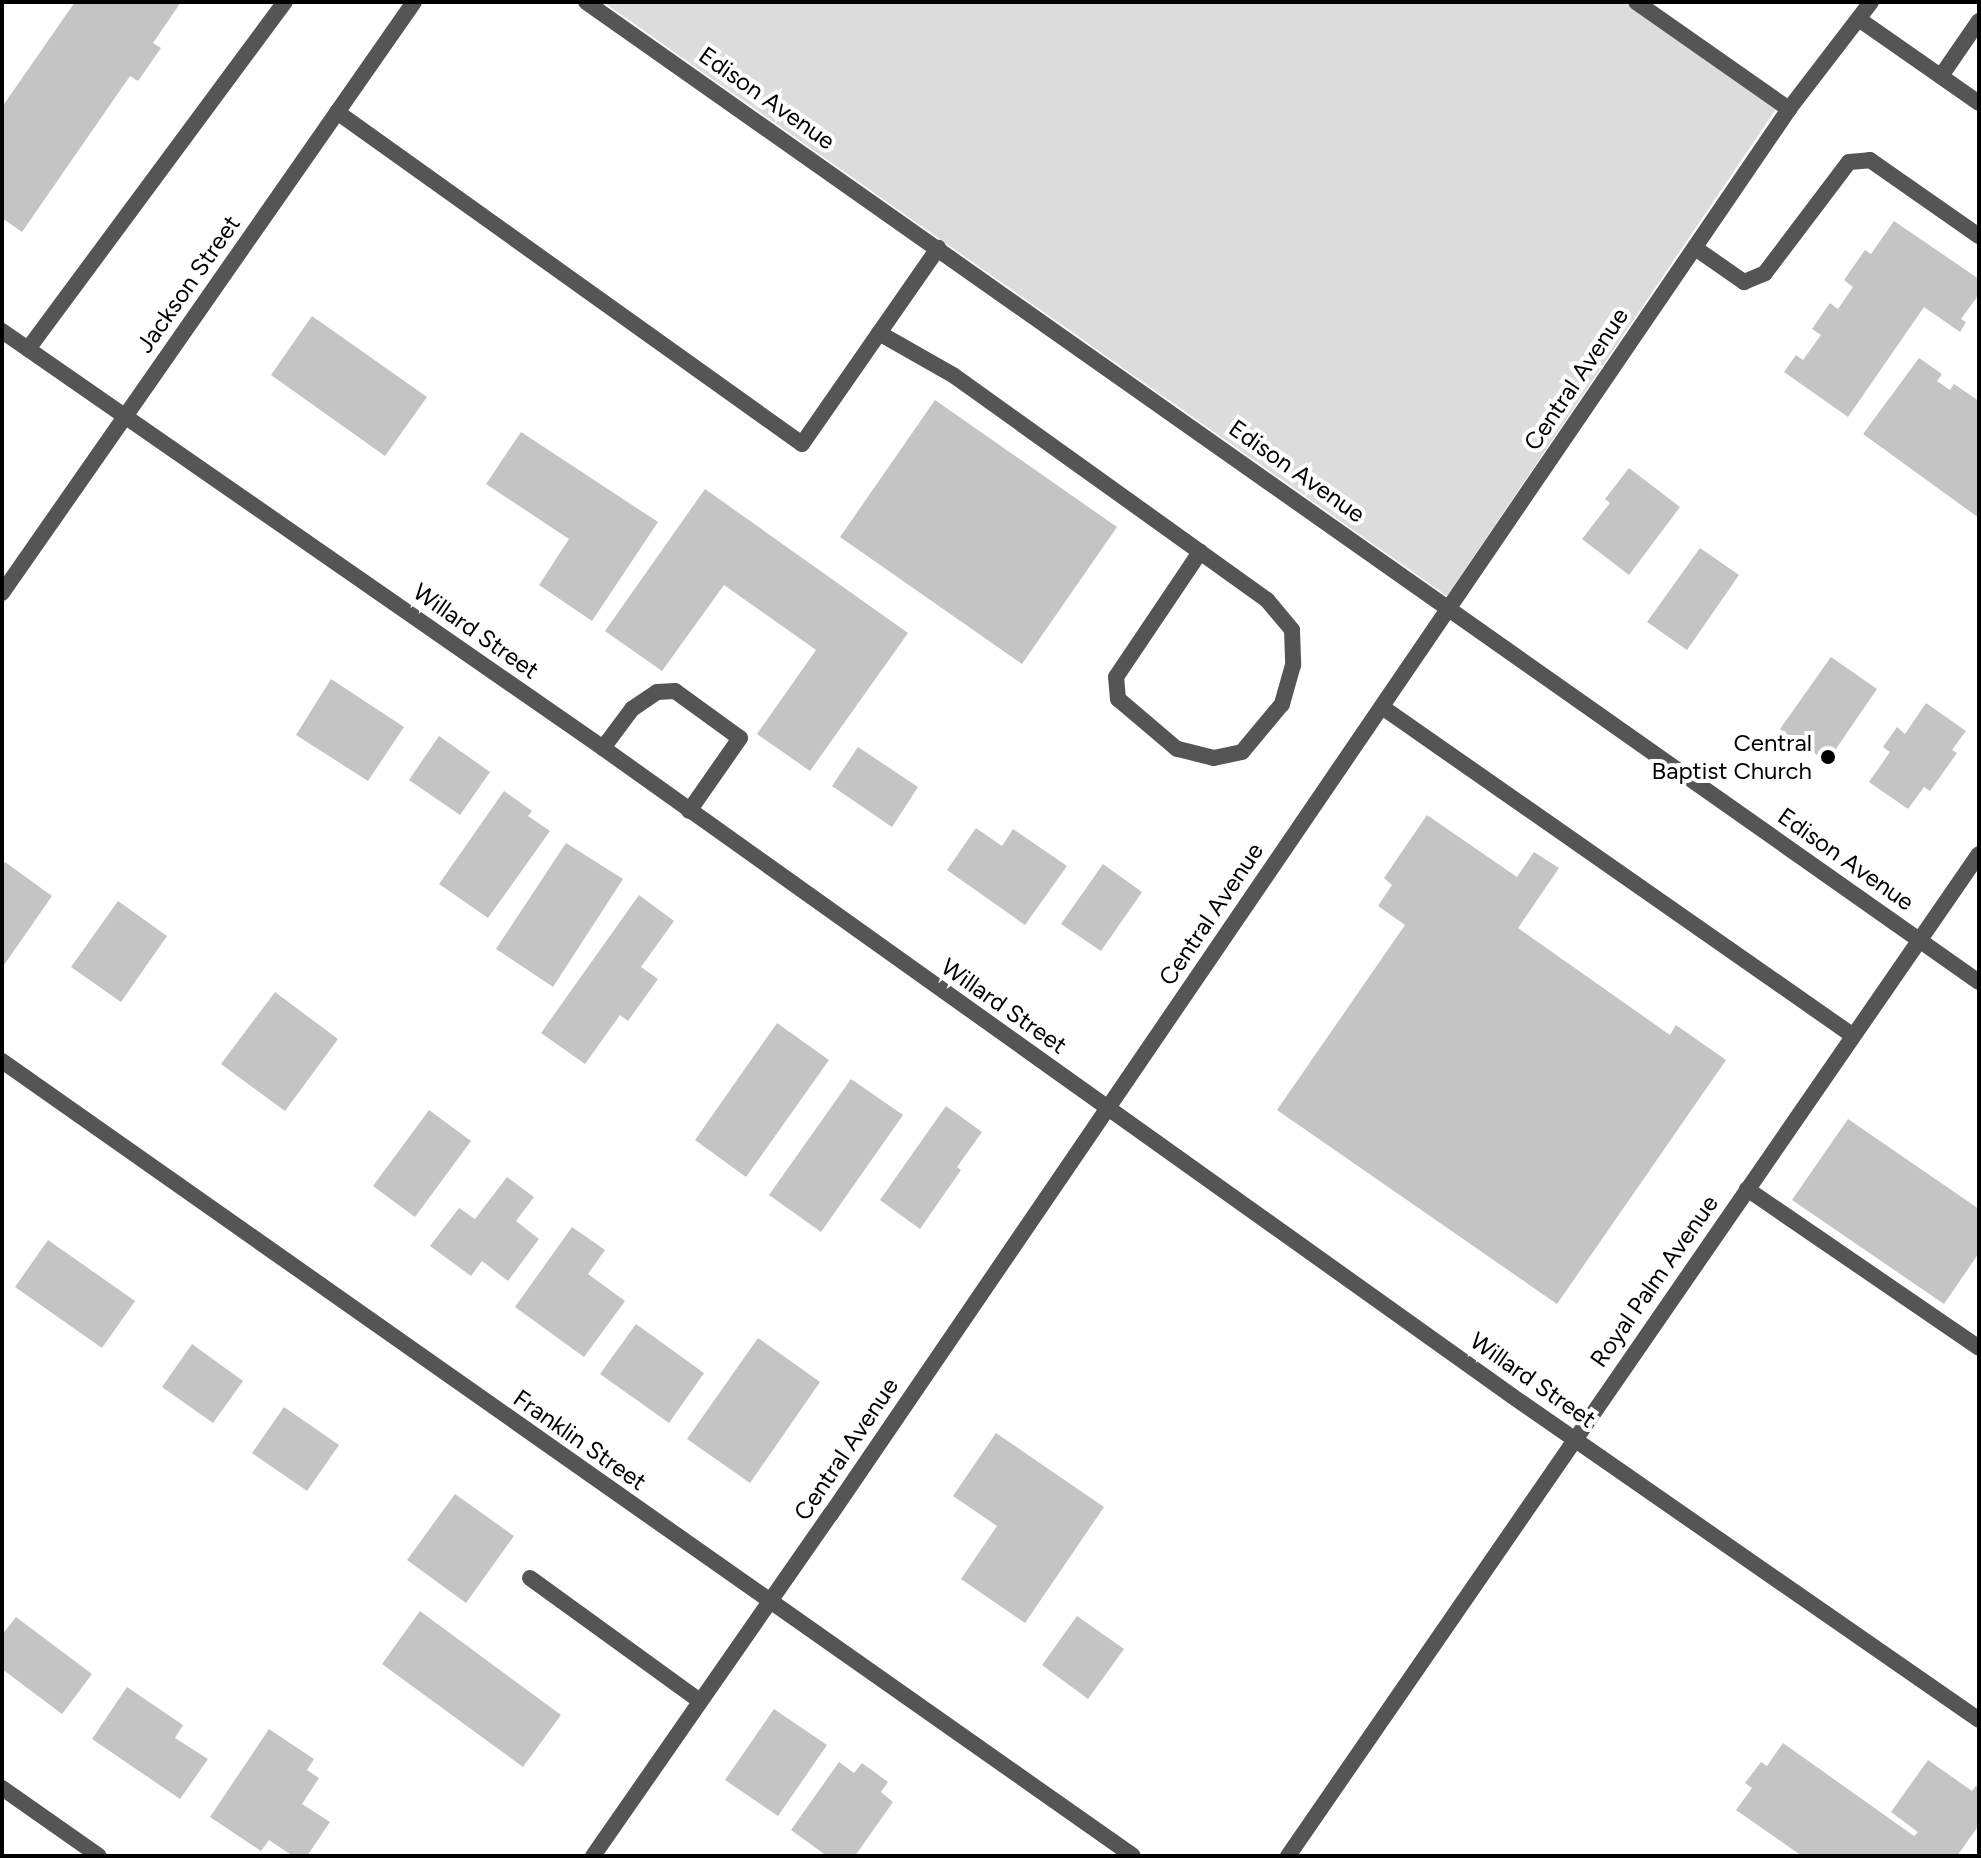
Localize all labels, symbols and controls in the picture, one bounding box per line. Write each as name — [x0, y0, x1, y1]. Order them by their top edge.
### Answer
street label: Edison Avenue — [693, 40, 841, 156]
street label: Jackson Street — [130, 210, 246, 358]
street label: Central Avenue — [1518, 302, 1634, 456]
street label: Edison Avenue — [1223, 413, 1371, 529]
street label: Willard Street — [408, 577, 544, 685]
place label: Central Baptist Church — [1652, 729, 1812, 785]
marker: Central Baptist Church — [1819, 748, 1837, 766]
street label: Edison Avenue — [1772, 801, 1920, 917]
street label: Central Avenue — [1153, 837, 1269, 991]
street label: Willard Street — [936, 952, 1072, 1060]
street label: Royal Palm Avenue — [1584, 1190, 1724, 1372]
street label: Willard Street — [1465, 1326, 1601, 1434]
street label: Central Avenue — [788, 1372, 904, 1526]
street label: Franklin Street — [508, 1384, 652, 1496]

